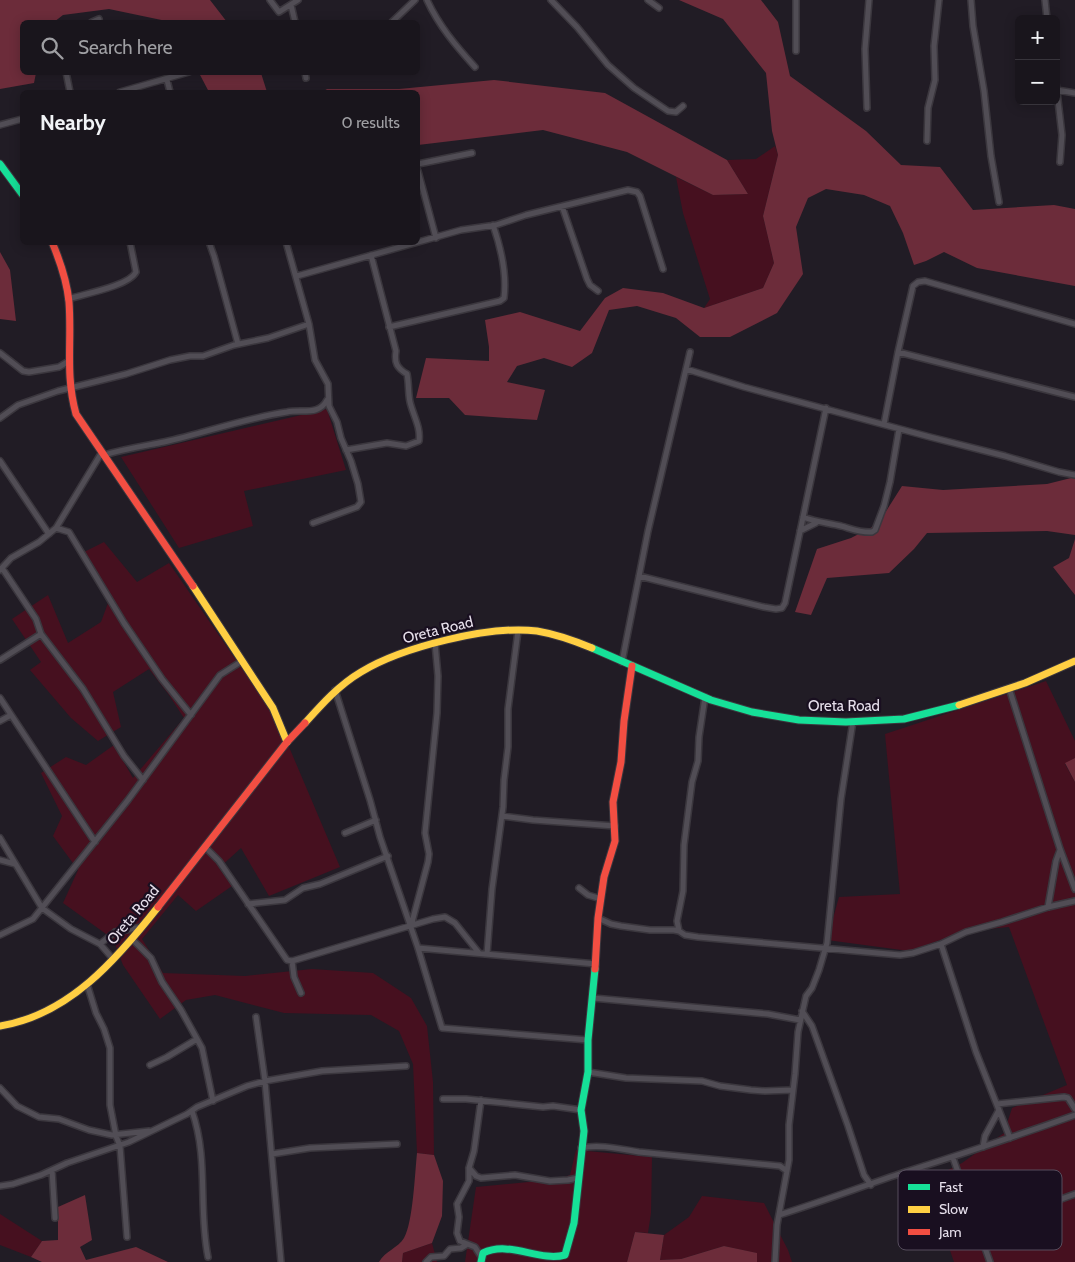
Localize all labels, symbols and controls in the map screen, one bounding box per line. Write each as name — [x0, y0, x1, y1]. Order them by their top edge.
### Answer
map controls — [1015, 15, 1060, 105]
button: + — [1015, 15, 1060, 60]
search box — [20, 20, 420, 75]
icon: search — [38, 34, 66, 62]
text: Search here — [78, 36, 172, 59]
button: − — [1015, 60, 1060, 105]
text: Nearby — [40, 110, 106, 135]
text: 0 results — [341, 113, 400, 132]
street label: Oreta Road — [401, 613, 475, 647]
street label: Oreta Road — [808, 697, 880, 715]
street label: Oreta Road — [103, 882, 163, 948]
legend — [898, 1170, 1062, 1250]
text: Fast — [939, 1178, 963, 1196]
text: Slow — [939, 1200, 968, 1218]
text: Jam — [938, 1223, 961, 1241]

